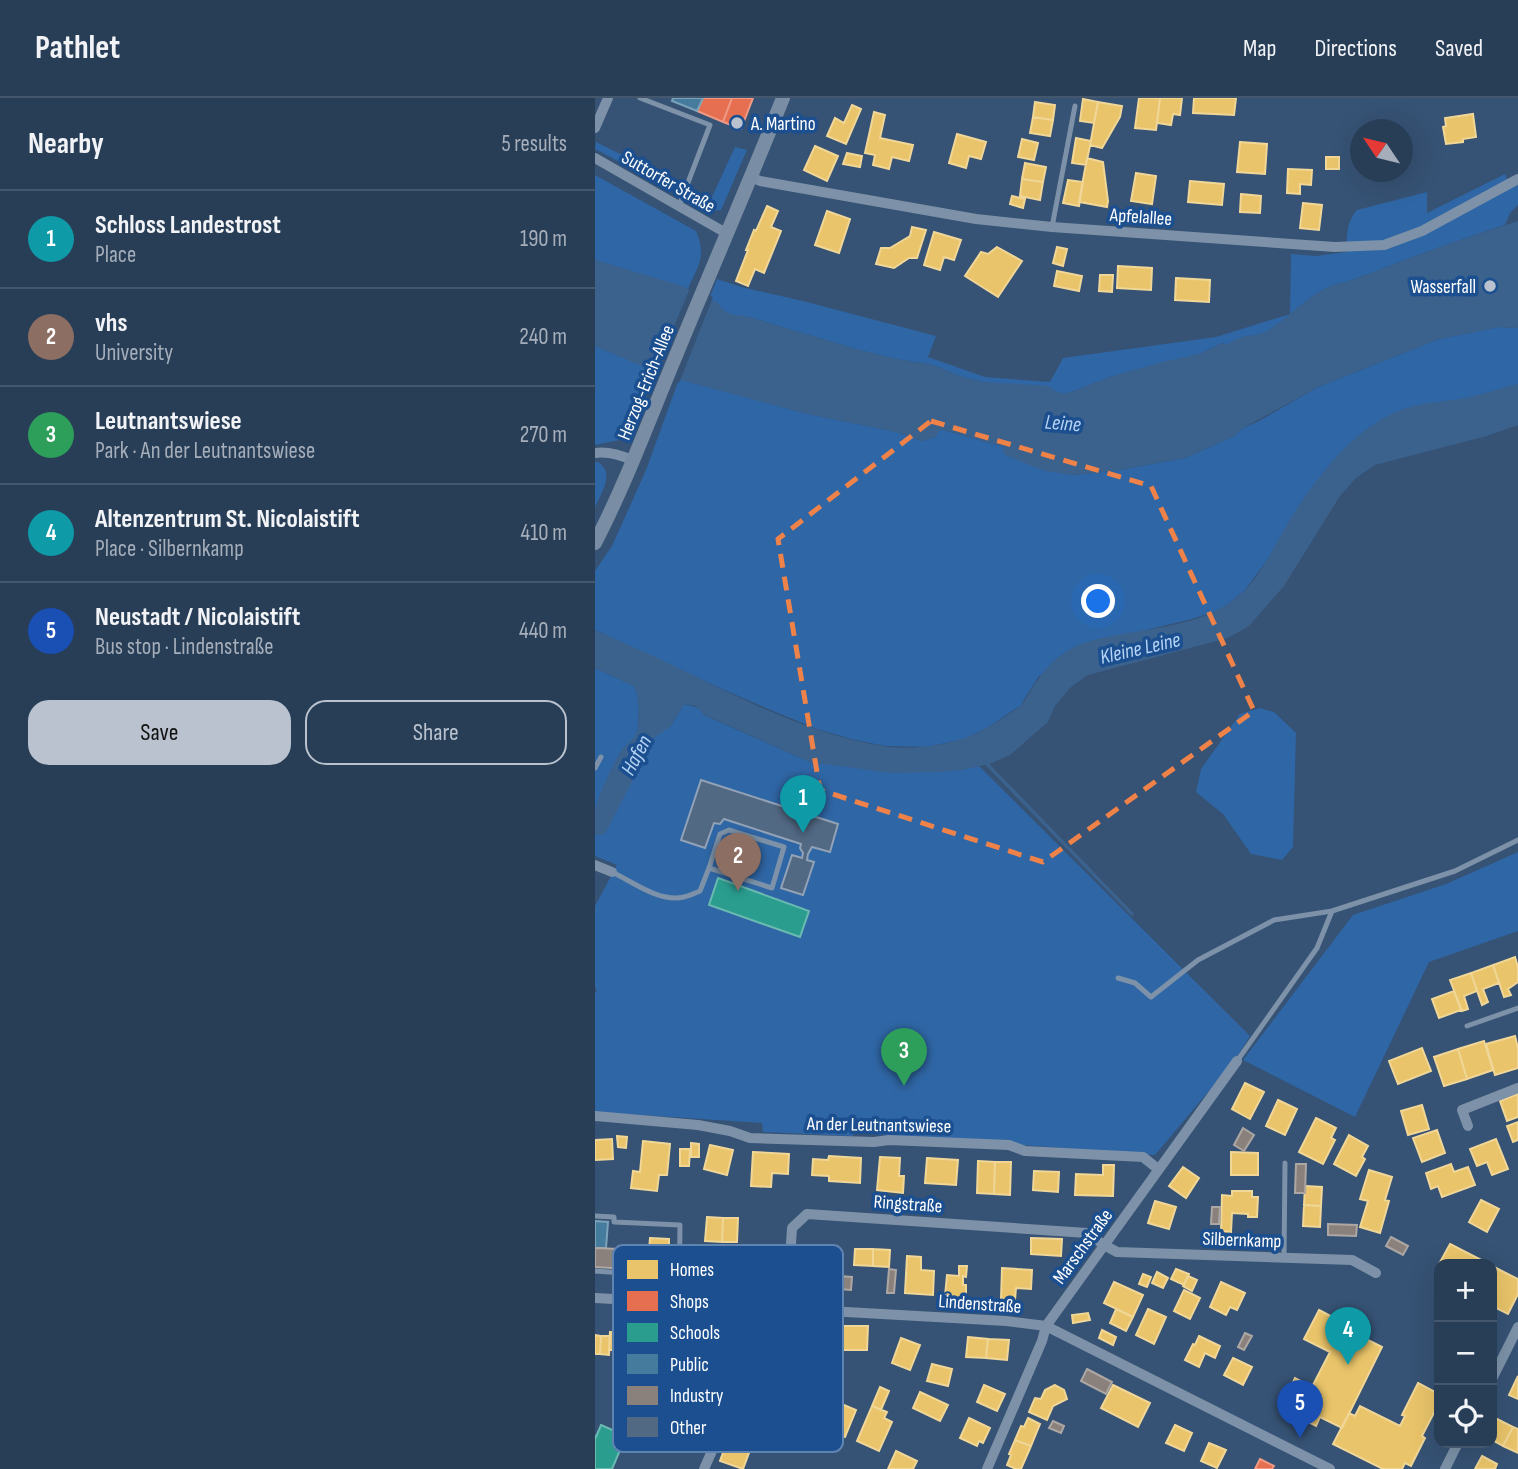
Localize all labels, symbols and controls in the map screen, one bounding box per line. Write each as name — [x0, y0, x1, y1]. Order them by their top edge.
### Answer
text: Pathlet — [35, 28, 120, 68]
text: Map — [1243, 34, 1276, 63]
text: Directions — [1314, 34, 1397, 63]
text: Saved — [1435, 34, 1483, 63]
place label: A. Martino — [750, 113, 816, 136]
marker: A. Martino — [729, 115, 745, 131]
north arrow — [1350, 119, 1413, 182]
text: Nearby — [28, 126, 104, 162]
text: 5 results — [501, 130, 567, 158]
street label: Suttorfer Straße — [617, 146, 719, 218]
street label: Apfelallee — [1108, 204, 1173, 231]
text: Schloss Landestrost — [95, 210, 281, 241]
text: 1 — [46, 225, 56, 253]
text: 190 m — [520, 225, 567, 253]
text: Place — [95, 241, 136, 269]
place label: Wasserfall — [1410, 276, 1476, 299]
marker: Wasserfall — [1482, 278, 1498, 294]
text: vhs — [95, 308, 127, 339]
street label: Herzog-Erich-Allee — [613, 322, 680, 443]
text: 2 — [46, 323, 56, 351]
text: 240 m — [519, 323, 567, 351]
text: University — [95, 339, 173, 367]
text: Leutnantswiese — [95, 406, 242, 437]
water label: Leine — [1044, 409, 1082, 438]
text: 3 — [46, 421, 56, 449]
text: 270 m — [520, 421, 567, 449]
text: Park · An der Leutnantswiese — [95, 437, 315, 465]
text: Altenzentrum St. Nicolaistift — [95, 504, 360, 535]
text: 4 — [46, 519, 56, 547]
text: 410 m — [521, 519, 567, 547]
text: Place · Silbernkamp — [95, 535, 244, 563]
your location — [1081, 584, 1115, 618]
text: Neustadt / Nicolaistift — [95, 602, 300, 633]
text: 5 — [46, 617, 56, 645]
text: 440 m — [519, 617, 567, 645]
water label: Kleine Leine — [1097, 627, 1183, 670]
text: Bus stop · Lindenstraße — [95, 633, 273, 661]
button: Save — [28, 700, 291, 765]
button: Share — [305, 700, 567, 765]
water label: Hafen — [616, 731, 657, 779]
pin: 1 — [780, 775, 826, 833]
pin: 2 — [715, 833, 761, 891]
pin: 3 — [881, 1028, 927, 1086]
street label: An der Leutnantswiese — [806, 1113, 951, 1138]
street label: Ringstraße — [873, 1191, 943, 1218]
street label: Marschstraße — [1048, 1205, 1118, 1289]
street label: Silbernkamp — [1202, 1228, 1282, 1253]
legend — [613, 1245, 843, 1452]
text: Homes — [670, 1259, 714, 1282]
map controls — [1434, 1259, 1497, 1448]
button: + — [1434, 1259, 1497, 1322]
street label: Lindenstraße — [938, 1290, 1022, 1319]
text: Shops — [670, 1291, 709, 1314]
pin: 4 — [1325, 1307, 1371, 1365]
text: Schools — [670, 1322, 720, 1345]
button: − — [1434, 1322, 1497, 1385]
text: Public — [670, 1354, 709, 1377]
pin: 5 — [1277, 1380, 1323, 1438]
text: Industry — [670, 1385, 724, 1408]
button: locate — [1434, 1385, 1497, 1448]
text: Other — [670, 1417, 707, 1440]

